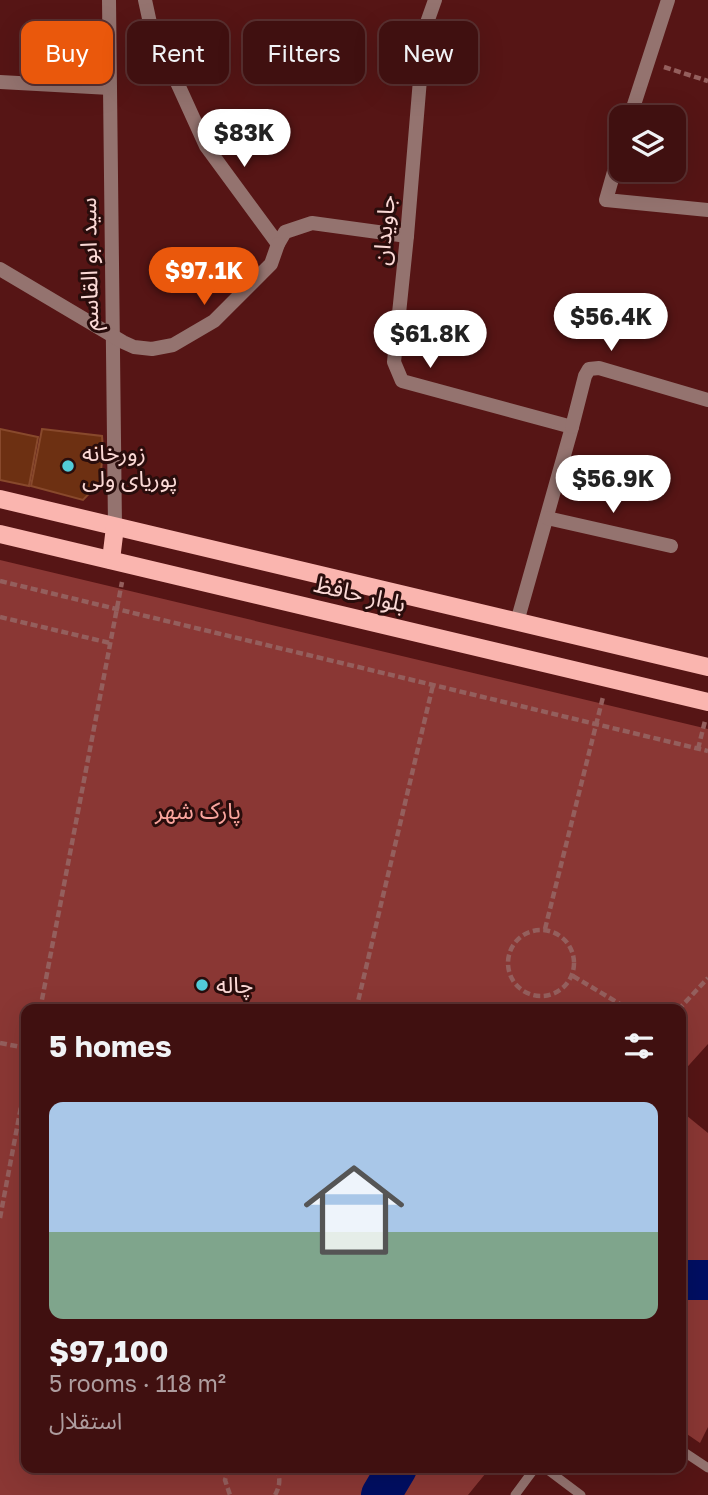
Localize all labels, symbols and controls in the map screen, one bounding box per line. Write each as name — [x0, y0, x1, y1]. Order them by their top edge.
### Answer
chip: Buy — [21, 21, 113, 84]
chip: Rent — [127, 21, 229, 84]
chip: Filters — [243, 21, 365, 84]
chip: New — [379, 21, 478, 84]
map controls — [609, 105, 686, 182]
button: layers — [609, 105, 686, 182]
pin: $83K — [203, 110, 285, 169]
text: $83K — [214, 118, 274, 146]
street label: جاویدان — [366, 193, 401, 267]
street label: سید ابو القاسم — [73, 197, 107, 331]
pin: $97.1K — [147, 247, 261, 307]
text: $97.1K — [165, 256, 243, 284]
pin: $56.4K — [554, 294, 668, 353]
text: $56.4K — [570, 302, 652, 330]
pin: $61.8K — [373, 310, 487, 370]
text: $61.8K — [390, 319, 470, 347]
place label: زورخانه پوریای ولی — [82, 438, 177, 494]
pin: $56.9K — [556, 456, 670, 515]
marker: زورخانه پوریای ولی — [60, 458, 76, 474]
text: $56.9K — [572, 464, 654, 492]
street label: بلوار حافظ — [311, 569, 409, 618]
park label: پارک شهر — [154, 796, 241, 826]
place label: چاله — [216, 970, 253, 1000]
marker: چاله — [194, 977, 210, 993]
icon: filters — [620, 1027, 658, 1065]
text: 5 homes — [49, 1028, 172, 1064]
icon: home — [291, 1147, 417, 1273]
text: $97,100 — [49, 1333, 169, 1369]
text: 5 rooms · 118 m² — [49, 1369, 226, 1397]
text: استقلال — [49, 1406, 122, 1434]

